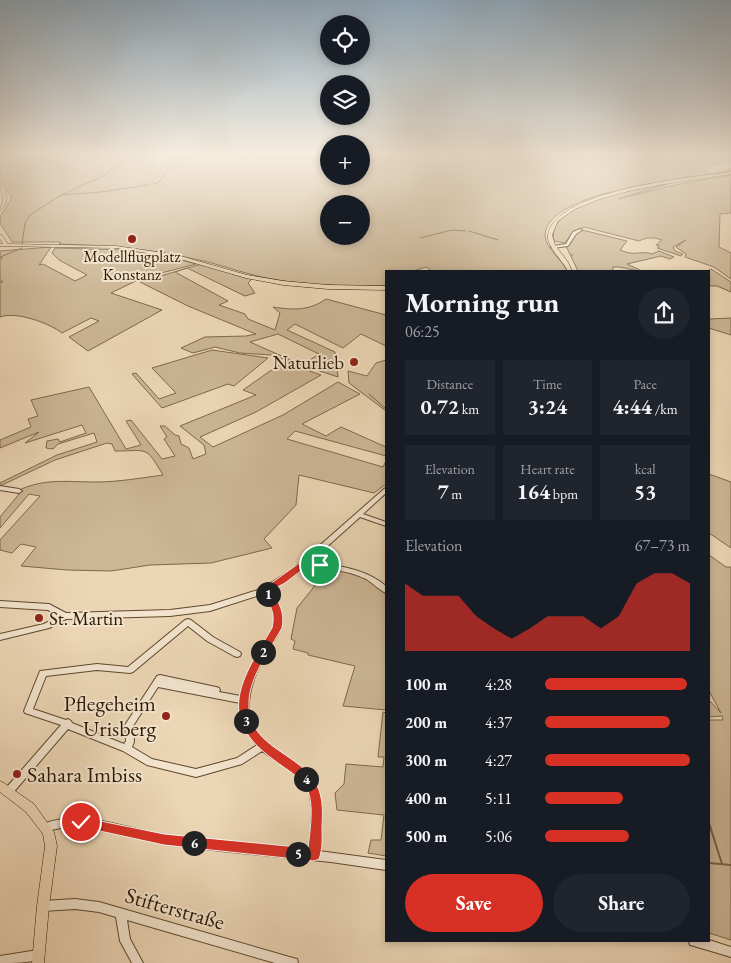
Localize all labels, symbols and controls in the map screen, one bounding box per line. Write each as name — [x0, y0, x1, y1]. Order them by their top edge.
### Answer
map controls — [320, 15, 370, 245]
button: locate — [320, 15, 370, 65]
button: layers — [320, 75, 370, 125]
button: + — [320, 135, 370, 185]
button: − — [320, 195, 370, 245]
marker: Modellflugplatz Konstanz — [126, 233, 138, 245]
place label: Modellflugplatz Konstanz — [84, 246, 180, 285]
text: Morning run — [405, 284, 559, 320]
button: share — [638, 287, 690, 339]
text: 06:25 — [405, 321, 440, 342]
place label: Naturlieb — [273, 350, 344, 375]
marker: Naturlieb — [348, 356, 360, 368]
text: Distance — [426, 375, 473, 393]
text: Time — [533, 375, 562, 393]
text: Pace — [633, 375, 657, 393]
text: 0.72 — [420, 393, 459, 420]
text: 3:24 — [528, 393, 567, 420]
text: 4:44 — [613, 393, 652, 420]
text: km — [459, 400, 479, 418]
text: /km — [652, 400, 678, 418]
text: Elevation — [425, 460, 475, 478]
text: Heart rate — [520, 460, 575, 478]
text: kcal — [635, 460, 656, 478]
text: 7 — [437, 478, 449, 505]
text: 164 — [517, 478, 550, 505]
text: 53 — [634, 478, 656, 505]
text: m — [449, 485, 462, 503]
text: bpm — [550, 485, 578, 503]
text: Elevation — [405, 535, 463, 556]
text: 67–73 m — [635, 535, 690, 556]
pin — [299, 544, 341, 586]
icon: arrive — [306, 551, 334, 579]
pin: 1 — [256, 582, 280, 606]
text: 1 — [265, 585, 272, 603]
place label: St. Martin — [49, 606, 123, 631]
marker: St. Martin — [33, 612, 45, 624]
pin: 2 — [250, 640, 276, 664]
text: 2 — [260, 643, 267, 661]
text: 100 m — [405, 674, 447, 695]
text: 4:28 — [485, 674, 512, 695]
place label: Pflegeheim Urisberg — [64, 689, 156, 743]
pin: 3 — [234, 708, 258, 734]
marker: Pflegeheim Urisberg — [160, 710, 172, 722]
text: 3 — [243, 712, 250, 730]
text: 200 m — [405, 712, 447, 733]
text: 4:37 — [485, 712, 512, 733]
text: 300 m — [405, 750, 447, 771]
text: 4:27 — [485, 750, 512, 771]
place label: Sahara Imbiss — [27, 760, 142, 789]
pin: 4 — [294, 766, 318, 792]
marker: Sahara Imbiss — [11, 768, 23, 780]
text: 4 — [303, 770, 310, 788]
text: 400 m — [405, 788, 447, 809]
text: 5:11 — [485, 788, 512, 809]
pin — [60, 801, 102, 843]
icon: check — [67, 808, 95, 836]
text: 500 m — [405, 826, 447, 847]
text: 5:06 — [485, 826, 512, 847]
pin: 6 — [182, 830, 206, 856]
text: 6 — [191, 834, 198, 852]
pin: 5 — [286, 842, 310, 866]
text: 5 — [295, 845, 302, 863]
button: Save — [405, 874, 543, 932]
button: Share — [553, 874, 690, 932]
street label: Stifterstraße — [122, 880, 228, 937]

